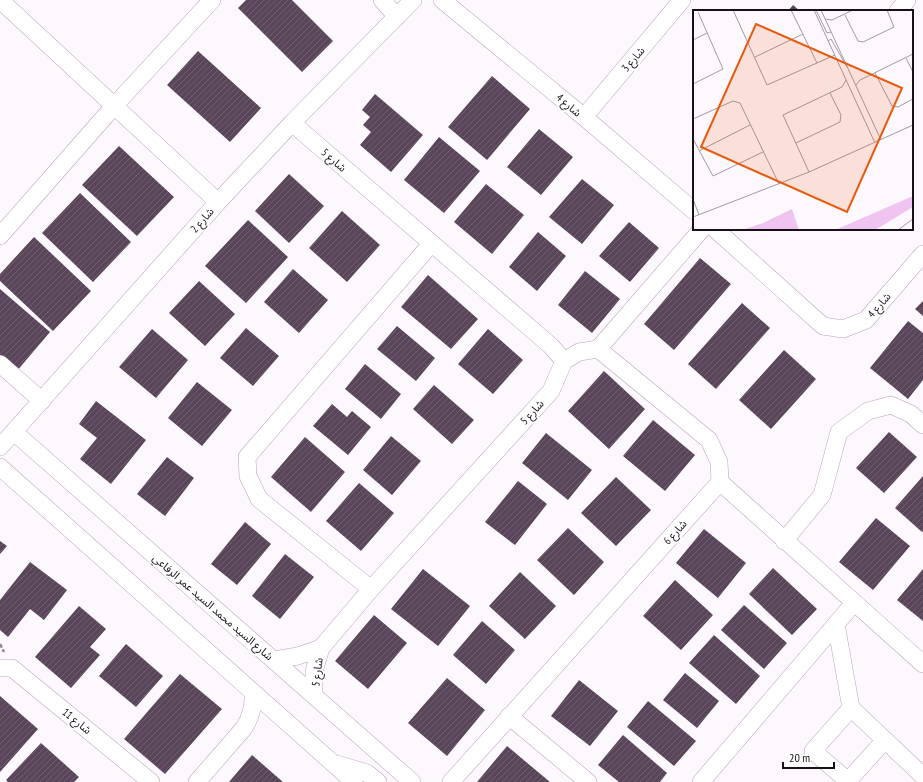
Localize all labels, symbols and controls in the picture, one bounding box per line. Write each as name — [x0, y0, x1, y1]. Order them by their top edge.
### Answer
inset map — [693, 10, 913, 230]
street label: شارع 3 — [618, 43, 649, 75]
street label: شارع 4 — [553, 90, 585, 121]
street label: شارع 5 — [318, 145, 350, 176]
street label: شارع 2 — [187, 204, 218, 236]
street label: شارع 4 — [864, 289, 895, 321]
street label: شارع 5 — [517, 396, 548, 428]
street label: شارع 6 — [660, 516, 691, 548]
street label: شارع السيد محمد السيد عمر الرفاعي — [148, 551, 276, 665]
street label: شارع 5 — [308, 657, 327, 687]
street label: شارع 11 — [59, 705, 95, 738]
scale bar — [783, 744, 834, 770]
text: 20 m — [789, 750, 810, 765]

